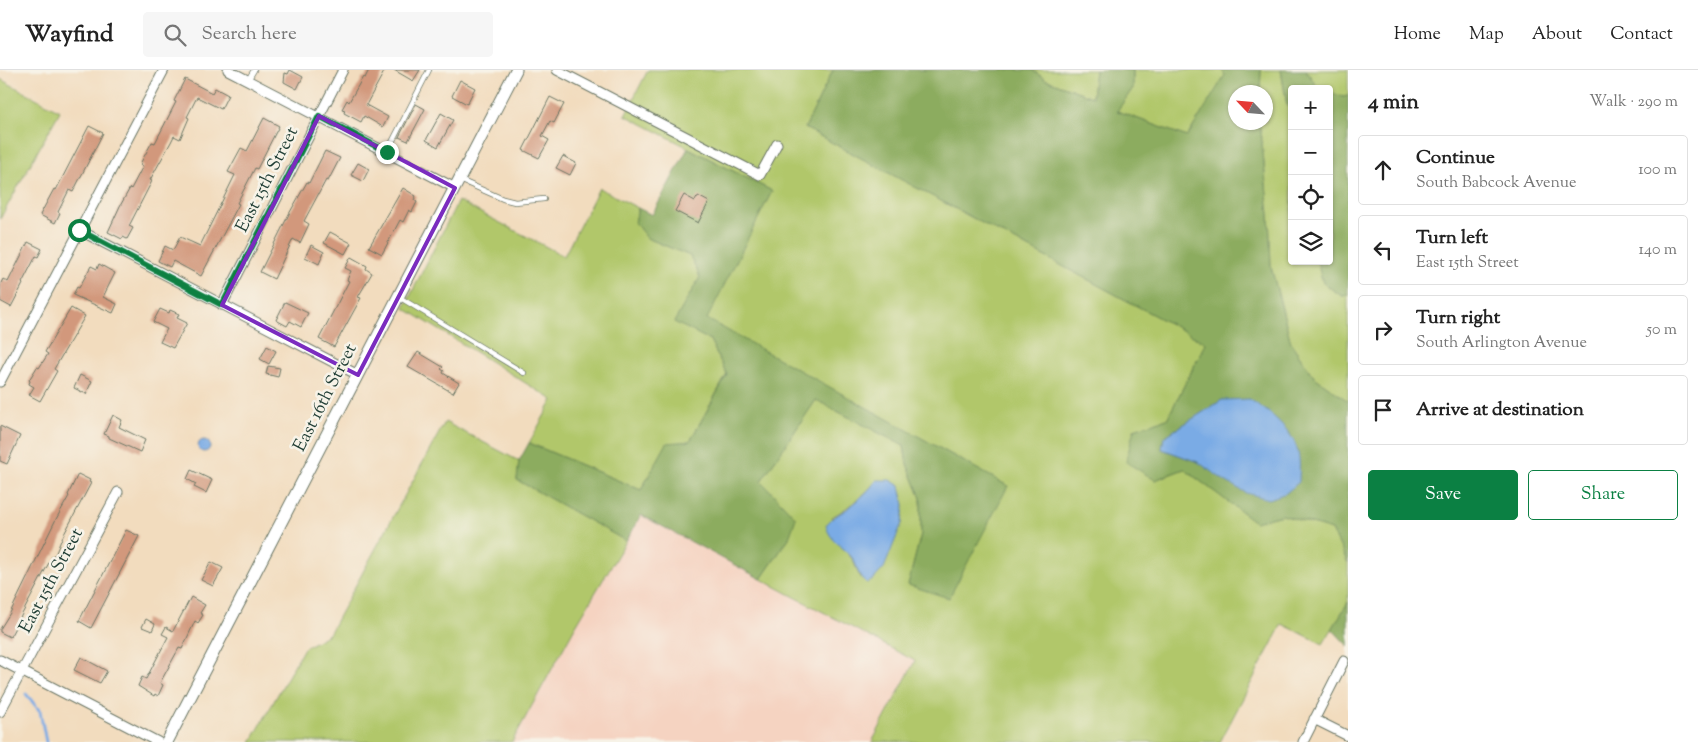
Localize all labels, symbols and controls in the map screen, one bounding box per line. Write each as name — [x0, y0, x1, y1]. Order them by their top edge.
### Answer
search box — [143, 12, 493, 57]
text: Wayfind — [25, 18, 113, 52]
icon: search — [161, 21, 189, 49]
text: Search here — [201, 21, 297, 48]
text: Home — [1394, 22, 1441, 48]
text: Map — [1469, 22, 1504, 48]
text: About — [1532, 22, 1582, 48]
text: Contact — [1610, 22, 1673, 48]
north arrow — [1228, 85, 1273, 130]
map controls — [1288, 85, 1333, 265]
button: + — [1288, 85, 1333, 130]
text: 4 min — [1368, 88, 1419, 118]
text: Walk · 290 m — [1589, 91, 1678, 114]
street label: East 15th Street — [230, 123, 306, 237]
button: − — [1288, 130, 1333, 175]
route end — [376, 141, 399, 164]
text: Continue — [1416, 145, 1495, 172]
icon: ahead — [1369, 156, 1397, 184]
text: 100 m — [1638, 159, 1677, 182]
text: South Babcock Avenue — [1416, 172, 1577, 195]
button: locate — [1288, 175, 1333, 220]
route start — [68, 219, 91, 242]
button: layers — [1288, 220, 1333, 265]
text: Turn left — [1416, 225, 1488, 252]
icon: left — [1369, 236, 1397, 264]
text: 140 m — [1639, 239, 1677, 262]
text: East 15th Street — [1416, 252, 1519, 275]
text: Turn right — [1416, 305, 1500, 332]
icon: right — [1369, 316, 1397, 344]
text: 50 m — [1646, 319, 1677, 342]
text: South Arlington Avenue — [1416, 332, 1587, 355]
street label: East 16th Street — [288, 339, 364, 457]
icon: arrive — [1369, 396, 1397, 424]
text: Arrive at destination — [1416, 397, 1584, 424]
button: Save — [1368, 470, 1518, 520]
button: Share — [1528, 470, 1678, 520]
street label: East 15th Street — [13, 524, 91, 638]

